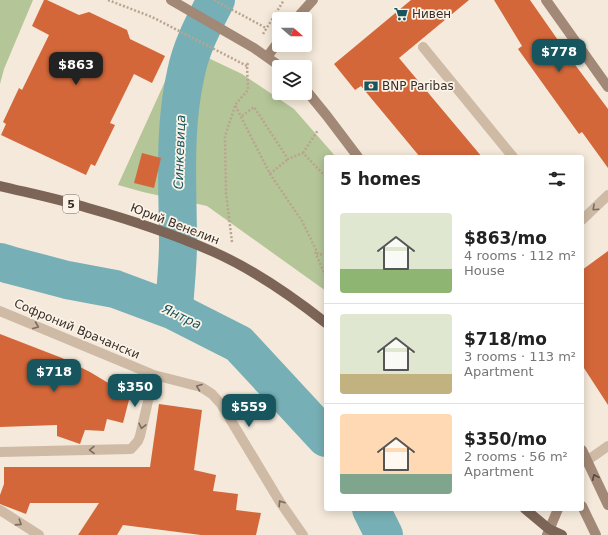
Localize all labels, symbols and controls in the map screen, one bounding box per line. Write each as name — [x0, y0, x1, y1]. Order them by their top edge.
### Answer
supermarket icon: Нивен — [393, 6, 409, 22]
place label: Нивен — [412, 7, 451, 21]
north arrow — [272, 12, 312, 52]
map controls — [272, 12, 312, 100]
pin: $778 — [535, 39, 583, 73]
text: $778 — [541, 44, 577, 59]
pin: $863 — [52, 52, 100, 86]
text: $863 — [58, 57, 94, 72]
button: layers — [272, 60, 312, 100]
bank icon: BNP Paribas — [363, 78, 379, 94]
place label: BNP Paribas — [382, 79, 454, 93]
water label: Синкевица — [171, 114, 188, 190]
icon: filters — [546, 168, 568, 190]
text: 5 homes — [340, 169, 421, 189]
road number: 5 — [63, 195, 79, 213]
street label: Юрий Венелин — [129, 201, 221, 247]
one-way arrow — [592, 203, 600, 211]
text: $863/mo — [464, 228, 547, 248]
icon: home — [372, 229, 420, 277]
text: 4 rooms · 112 m² — [464, 248, 576, 263]
text: House — [464, 263, 505, 278]
street label: Софроний Врачански — [12, 296, 142, 362]
water label: Янтра — [159, 301, 204, 332]
one-way arrow — [33, 321, 40, 329]
text: $718/mo — [464, 329, 547, 349]
icon: home — [372, 330, 420, 378]
text: 3 rooms · 113 m² — [464, 349, 576, 364]
pin: $718 — [30, 359, 78, 393]
text: $718 — [36, 364, 72, 379]
text: Apartment — [464, 364, 534, 379]
pin: $350 — [111, 374, 159, 408]
text: $350 — [117, 379, 153, 394]
one-way arrow — [196, 384, 203, 392]
pin: $559 — [225, 394, 273, 428]
text: $559 — [231, 399, 267, 414]
one-way arrow — [139, 423, 147, 430]
text: $350/mo — [464, 429, 547, 449]
icon: home — [372, 430, 420, 478]
one-way arrow — [89, 446, 95, 454]
text: 2 rooms · 56 m² — [464, 449, 568, 464]
text: Apartment — [464, 464, 534, 479]
one-way arrow — [592, 474, 600, 481]
one-way arrow — [278, 500, 286, 507]
one-way arrow — [15, 518, 22, 525]

